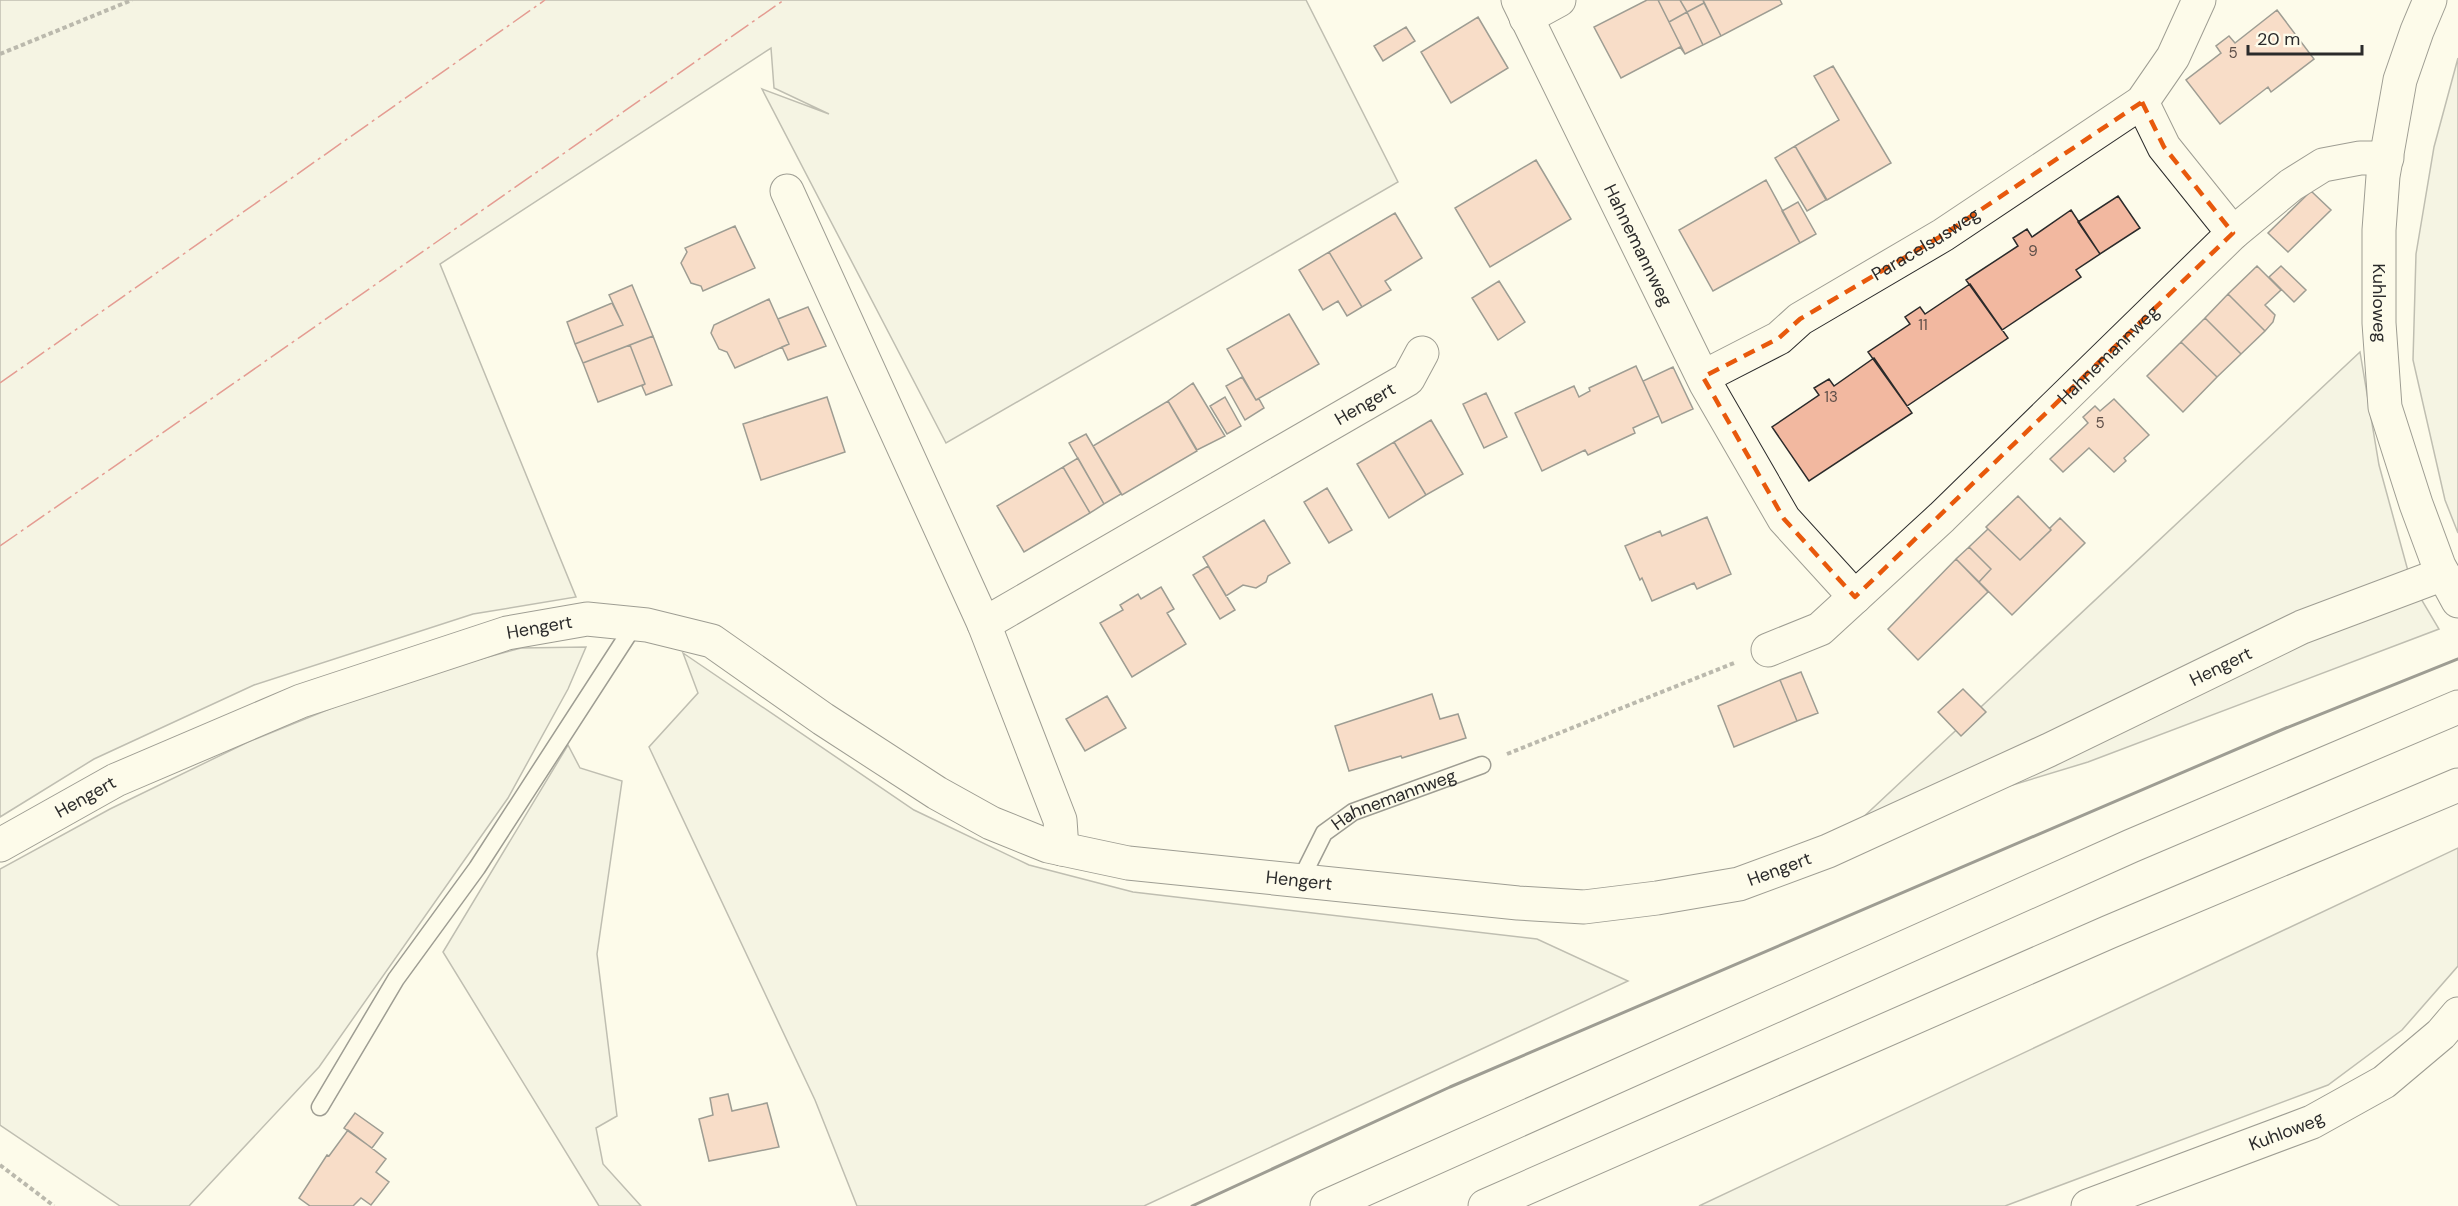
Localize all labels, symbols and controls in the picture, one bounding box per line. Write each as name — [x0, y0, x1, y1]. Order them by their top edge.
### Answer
scale bar — [2248, 18, 2362, 56]
text: 20 m — [2257, 27, 2300, 51]
house number: 5 — [2228, 43, 2238, 63]
street label: Hahnemannweg — [1598, 180, 1678, 310]
street label: Paracelsusweg — [1867, 202, 1984, 286]
house number: 9 — [2028, 241, 2038, 261]
street label: Kuhloweg — [2367, 263, 2392, 343]
street label: Hahnemannweg — [2052, 300, 2164, 410]
house number: 11 — [1918, 315, 1928, 335]
street label: Hengert — [1330, 377, 1400, 431]
house number: 13 — [1824, 387, 1838, 407]
house number: 5 — [2095, 413, 2105, 433]
street label: Hengert — [505, 610, 574, 645]
street label: Hengert — [2186, 641, 2256, 692]
street label: Hahnemannweg — [1326, 763, 1460, 836]
street label: Hengert — [51, 770, 120, 824]
street label: Hengert — [1744, 846, 1815, 892]
street label: Hengert — [1265, 865, 1333, 896]
street label: Kuhloweg — [2245, 1106, 2329, 1157]

